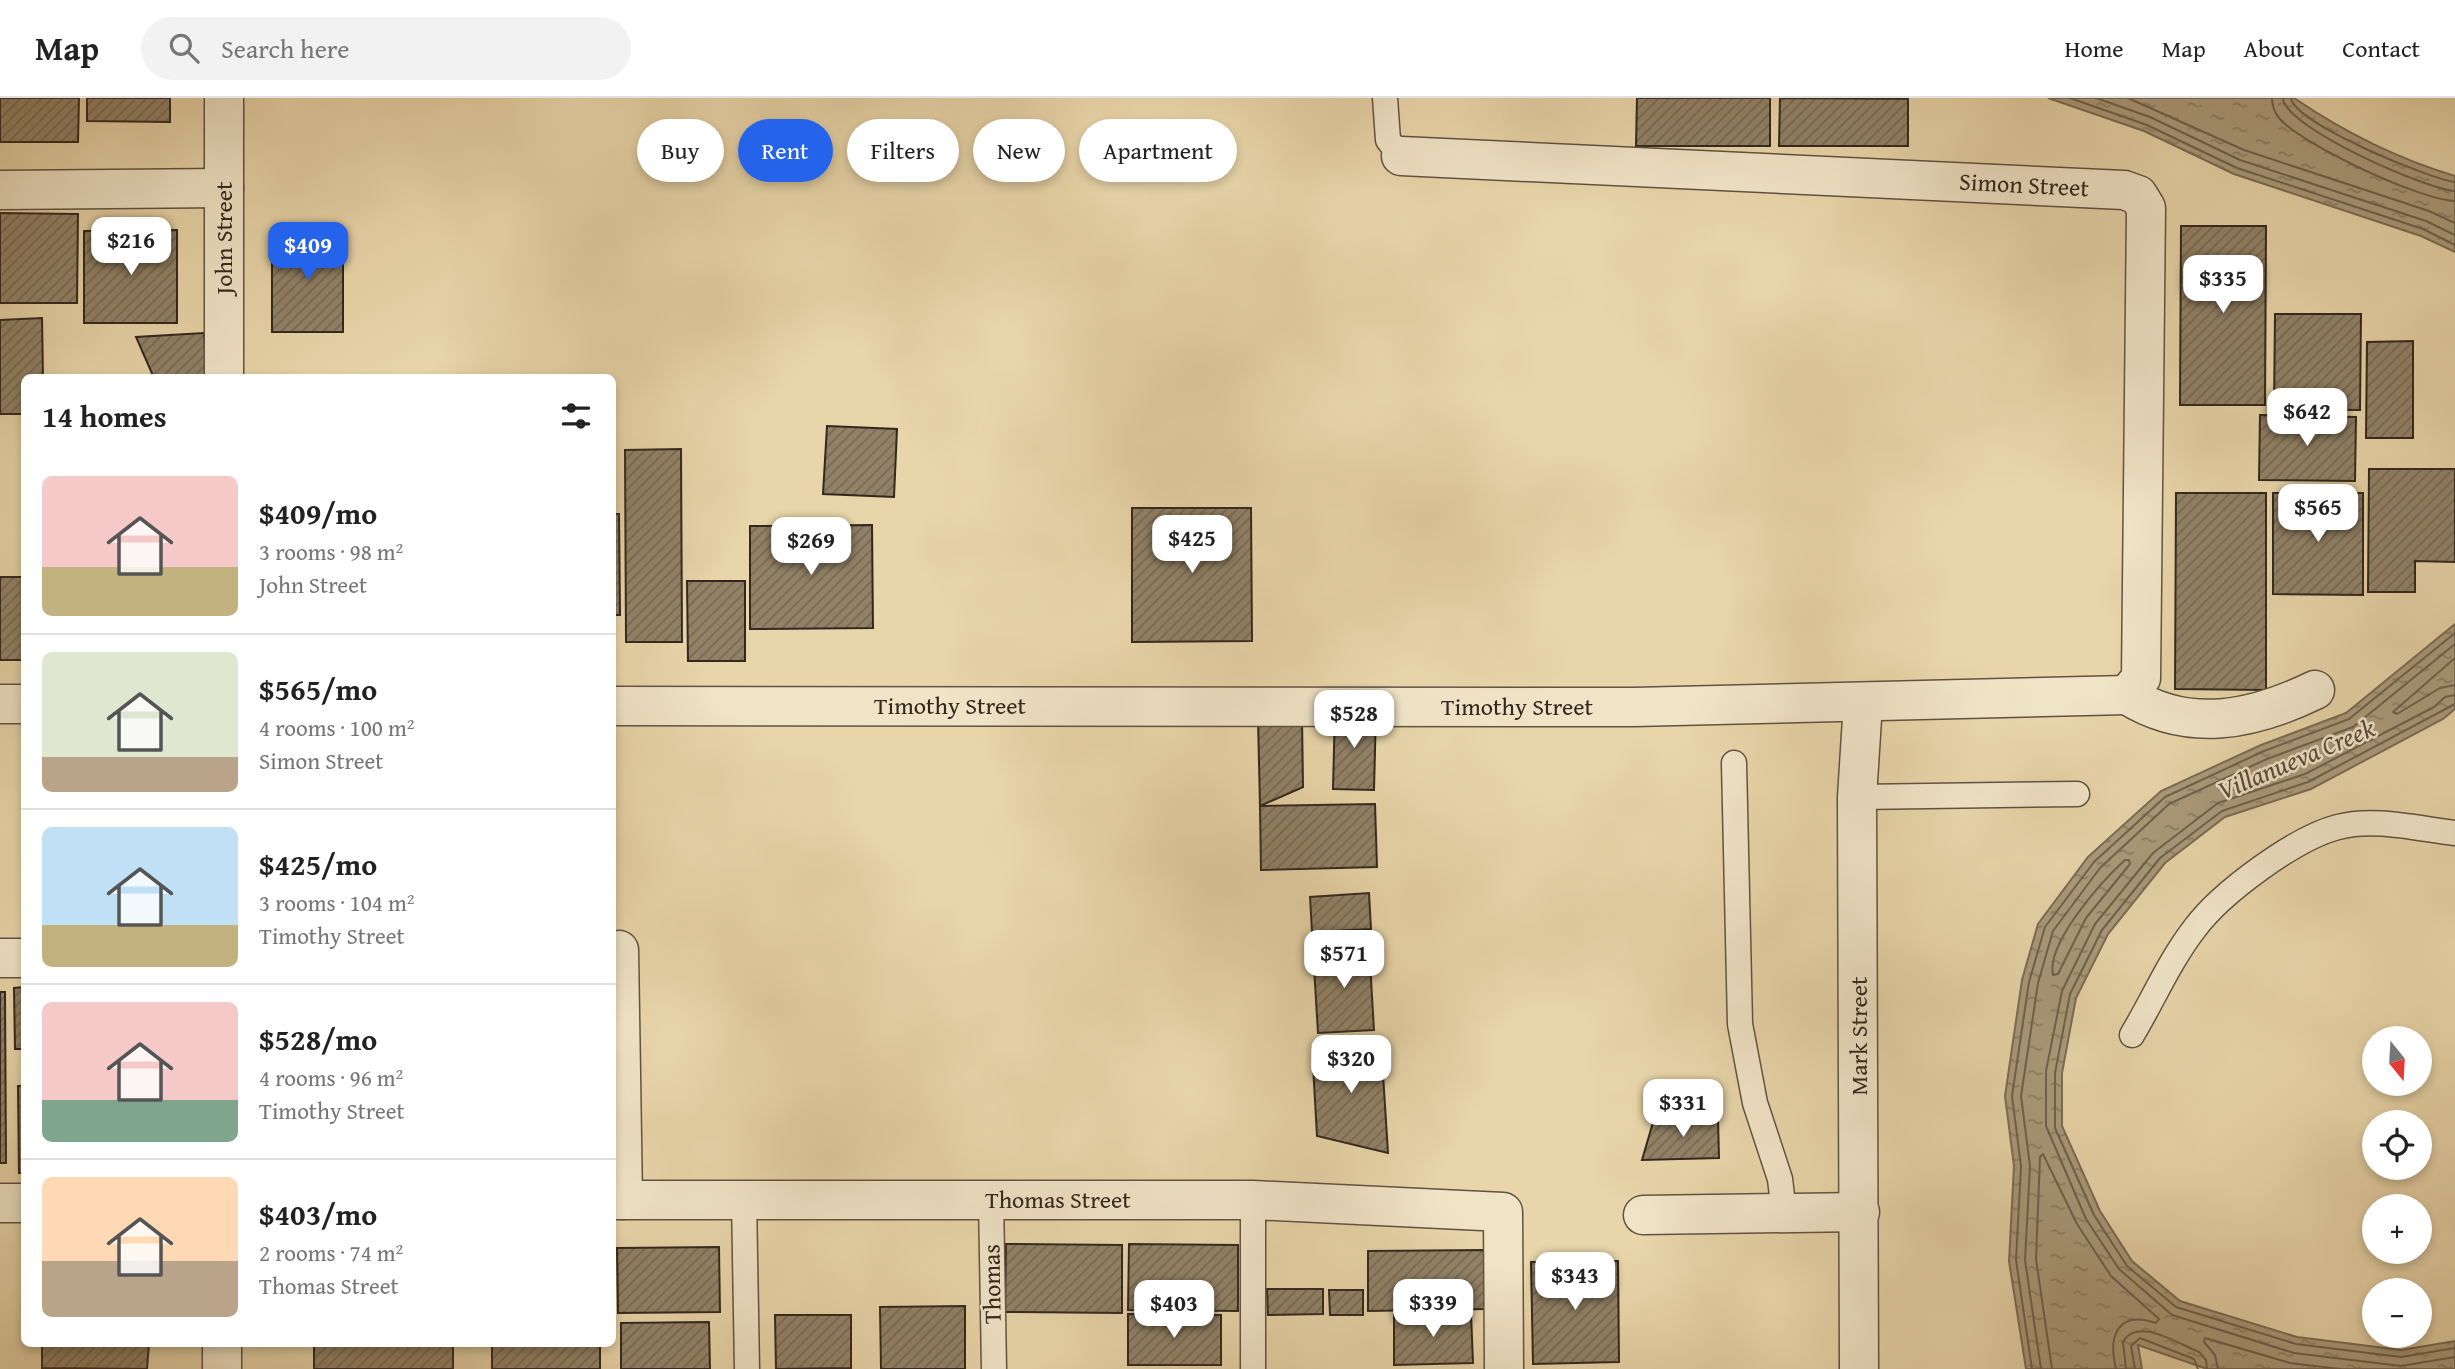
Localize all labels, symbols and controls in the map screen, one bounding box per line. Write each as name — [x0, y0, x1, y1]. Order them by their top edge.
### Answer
search box — [141, 17, 631, 80]
text: Map — [35, 24, 99, 72]
icon: search — [165, 29, 203, 67]
text: Search here — [221, 29, 349, 68]
text: Home — [2065, 31, 2124, 66]
text: Map — [2162, 31, 2206, 66]
text: About — [2244, 31, 2304, 66]
text: Contact — [2342, 31, 2420, 66]
chip: Buy — [637, 119, 724, 182]
chip: Rent — [738, 119, 833, 182]
chip: Filters — [847, 119, 959, 182]
chip: New — [973, 119, 1065, 182]
chip: Apartment — [1079, 119, 1237, 182]
street label: Simon Street — [1958, 164, 2090, 205]
street label: John Street — [206, 181, 241, 297]
pin: $216 — [90, 218, 172, 277]
pin: $409 — [267, 222, 349, 282]
text: $216 — [107, 223, 155, 256]
text: $409 — [284, 228, 332, 261]
pin: $335 — [2182, 256, 2264, 315]
text: $335 — [2199, 261, 2247, 294]
pin: $642 — [2266, 388, 2348, 448]
text: 14 homes — [42, 394, 167, 438]
text: $642 — [2283, 394, 2331, 427]
icon: filters — [557, 397, 595, 435]
pin: $565 — [2277, 484, 2359, 544]
text: $565 — [2294, 490, 2342, 523]
text: $409/mo — [259, 491, 377, 535]
icon: home — [98, 504, 182, 588]
pin: $425 — [1151, 516, 1233, 575]
pin: $269 — [770, 518, 852, 577]
text: $425 — [1168, 521, 1216, 554]
text: $269 — [787, 523, 835, 556]
text: 3 rooms · 98 m² — [259, 535, 403, 568]
text: John Street — [259, 568, 367, 601]
text: $565/mo — [259, 667, 377, 711]
icon: home — [98, 680, 182, 764]
street label: Timothy Street — [874, 688, 1026, 723]
street label: Timothy Street — [1441, 689, 1593, 724]
pin: $528 — [1313, 690, 1395, 750]
text: $528 — [1330, 696, 1378, 729]
water label: Villanueva Creek — [2211, 708, 2381, 809]
text: 4 rooms · 100 m² — [259, 711, 414, 744]
text: Simon Street — [259, 744, 383, 777]
text: $425/mo — [259, 842, 377, 886]
icon: home — [98, 855, 182, 939]
text: 3 rooms · 104 m² — [259, 886, 414, 919]
text: Timothy Street — [259, 919, 405, 952]
pin: $571 — [1303, 930, 1385, 990]
text: $571 — [1320, 936, 1368, 969]
street label: Mark Street — [1841, 976, 1876, 1096]
text: $528/mo — [259, 1017, 377, 1061]
north arrow — [2362, 1026, 2432, 1096]
map controls — [2362, 1026, 2432, 1348]
icon: home — [98, 1030, 182, 1114]
pin: $320 — [1310, 1035, 1392, 1095]
text: $320 — [1327, 1041, 1375, 1074]
text: 4 rooms · 96 m² — [259, 1061, 403, 1094]
pin: $331 — [1642, 1080, 1724, 1139]
text: $331 — [1659, 1085, 1707, 1118]
text: Timothy Street — [259, 1094, 405, 1127]
button: locate — [2362, 1110, 2432, 1180]
street label: Thomas Street — [985, 1182, 1131, 1217]
text: $403/mo — [259, 1192, 377, 1236]
button: + — [2362, 1194, 2432, 1264]
icon: home — [98, 1205, 182, 1289]
text: 2 rooms · 74 m² — [259, 1236, 403, 1269]
street label: Thomas — [973, 1244, 1010, 1324]
pin: $343 — [1534, 1252, 1616, 1312]
text: $343 — [1551, 1258, 1599, 1291]
text: Thomas Street — [259, 1269, 399, 1302]
button: − — [2362, 1278, 2432, 1348]
pin: $403 — [1133, 1280, 1215, 1340]
pin: $339 — [1392, 1280, 1474, 1339]
text: $339 — [1409, 1285, 1457, 1318]
text: $403 — [1150, 1286, 1198, 1319]

